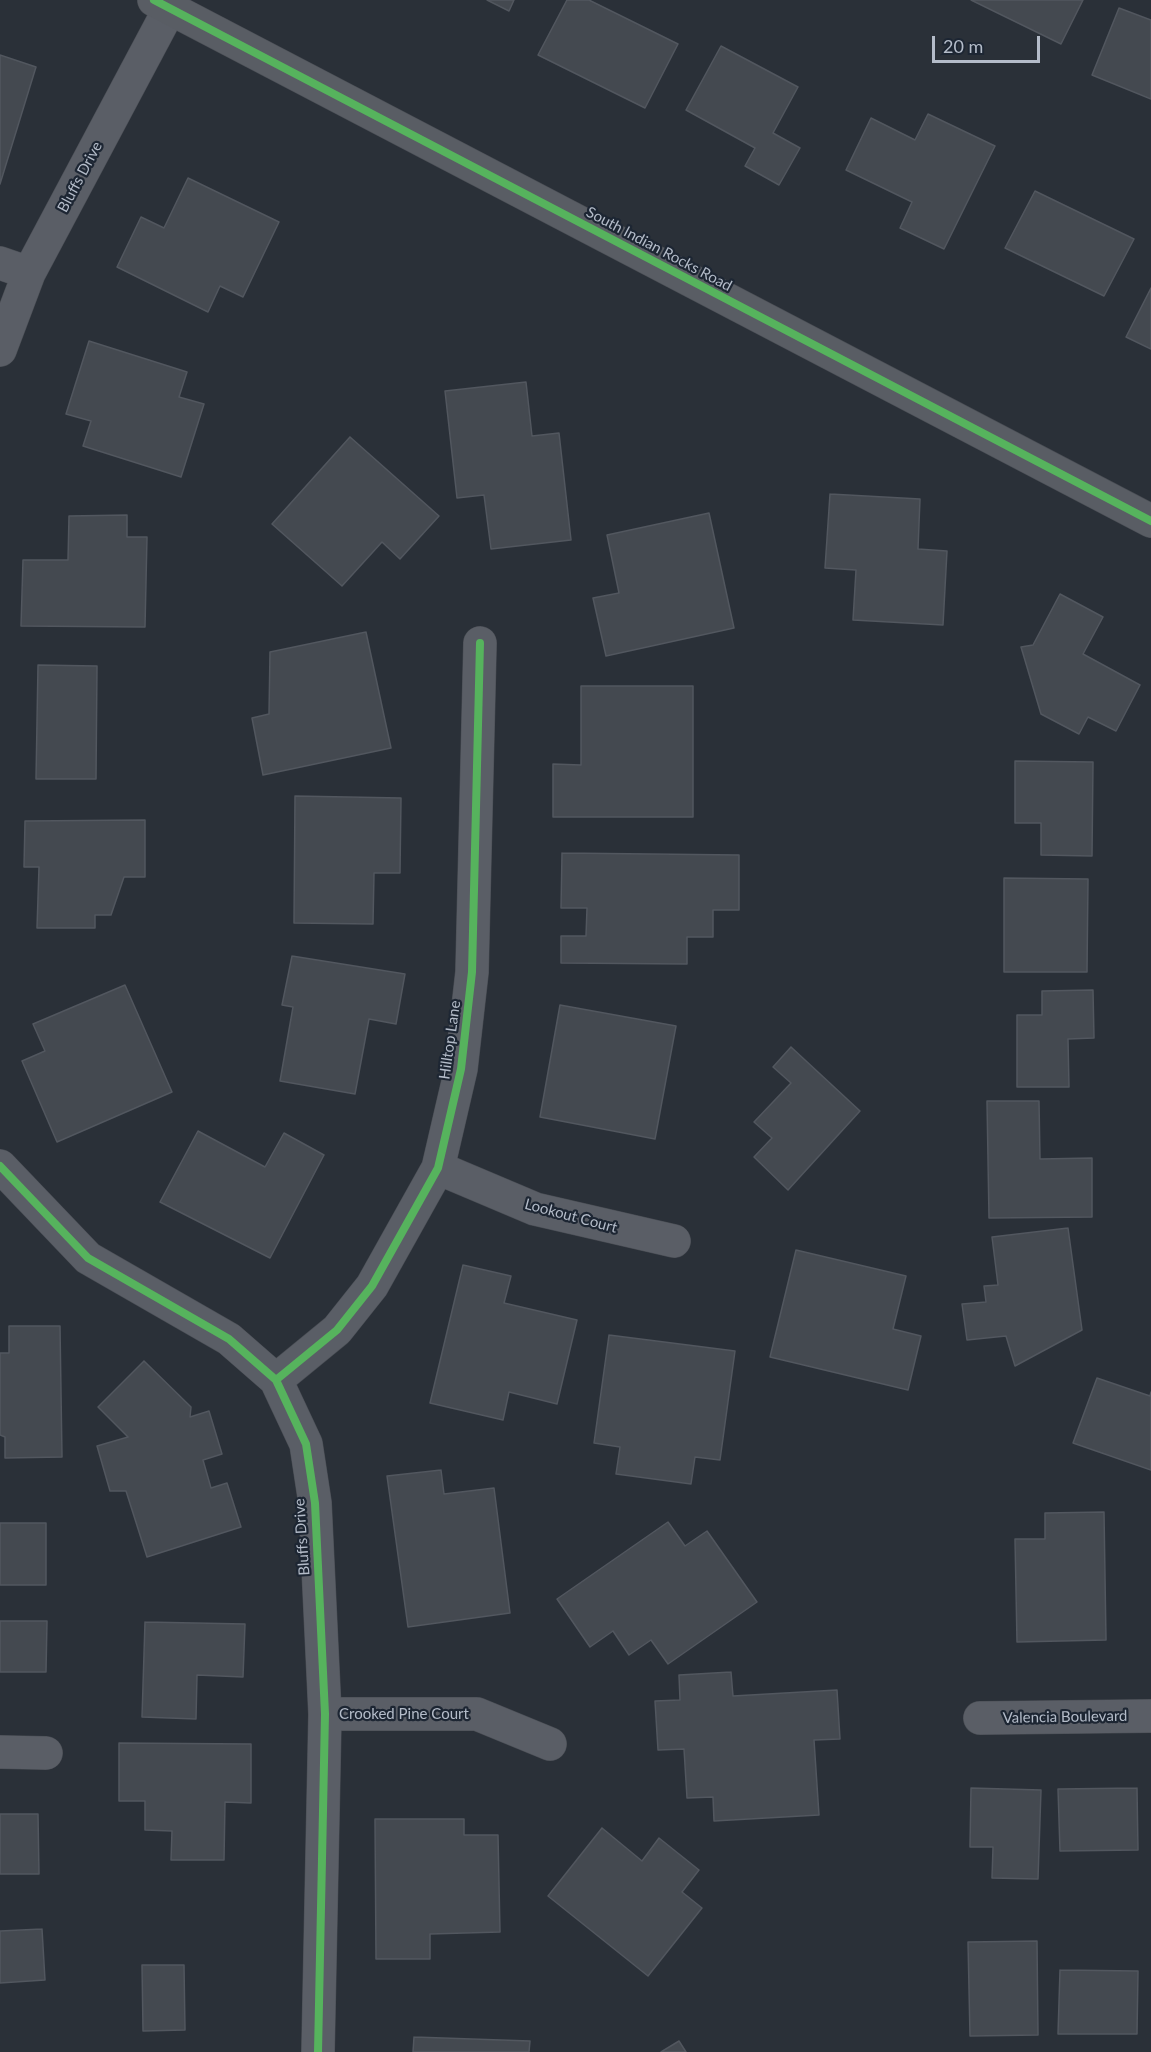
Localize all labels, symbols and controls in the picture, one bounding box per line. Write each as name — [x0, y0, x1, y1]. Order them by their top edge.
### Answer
scale bar — [935, 24, 1043, 62]
text: 20 m — [943, 35, 983, 57]
street label: Bluffs Drive — [54, 139, 106, 215]
street label: South Indian Rocks Road — [583, 203, 735, 295]
street label: Hilltop Lane — [436, 999, 464, 1081]
street label: Lookout Court — [523, 1195, 619, 1237]
street label: Bluffs Drive — [290, 1498, 314, 1576]
street label: Crooked Pine Court — [339, 1705, 469, 1723]
street label: Valencia Boulevard — [1002, 1707, 1128, 1727]

